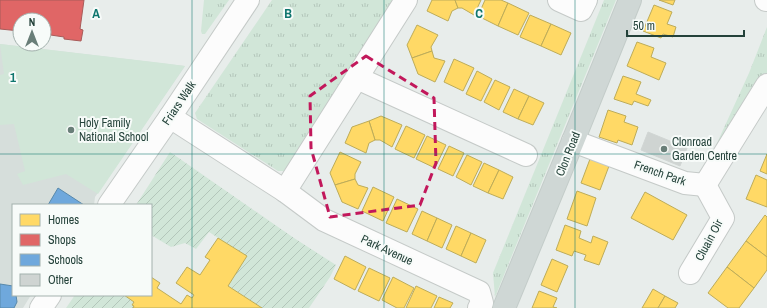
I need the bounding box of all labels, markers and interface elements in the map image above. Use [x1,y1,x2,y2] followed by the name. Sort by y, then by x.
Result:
[92,5,100,22] text: A
[284,5,292,22] text: B
[475,5,483,22] text: C
[12,12,52,52] north arrow
[627,12,744,38] scale bar
[29,15,35,29] text: N
[633,18,655,34] text: 50 m
[10,69,16,86] text: 1
[158,78,200,128] street label: Friars Walk
[79,115,148,145] place label: Holy Family National School
[66,125,76,135] marker: Holy Family National School
[552,129,584,179] street label: Clon Road
[672,134,737,164] place label: Clonroad Garden Centre
[659,144,669,154] marker: Clonroad Garden Centre
[632,157,688,189] street label: French Park
[12,204,152,296] legend
[48,212,79,228] text: Homes
[691,216,727,264] street label: Cluain Oir
[358,231,416,269] street label: Park Avenue
[48,232,76,248] text: Shops
[48,252,83,268] text: Schools
[48,272,73,288] text: Other

